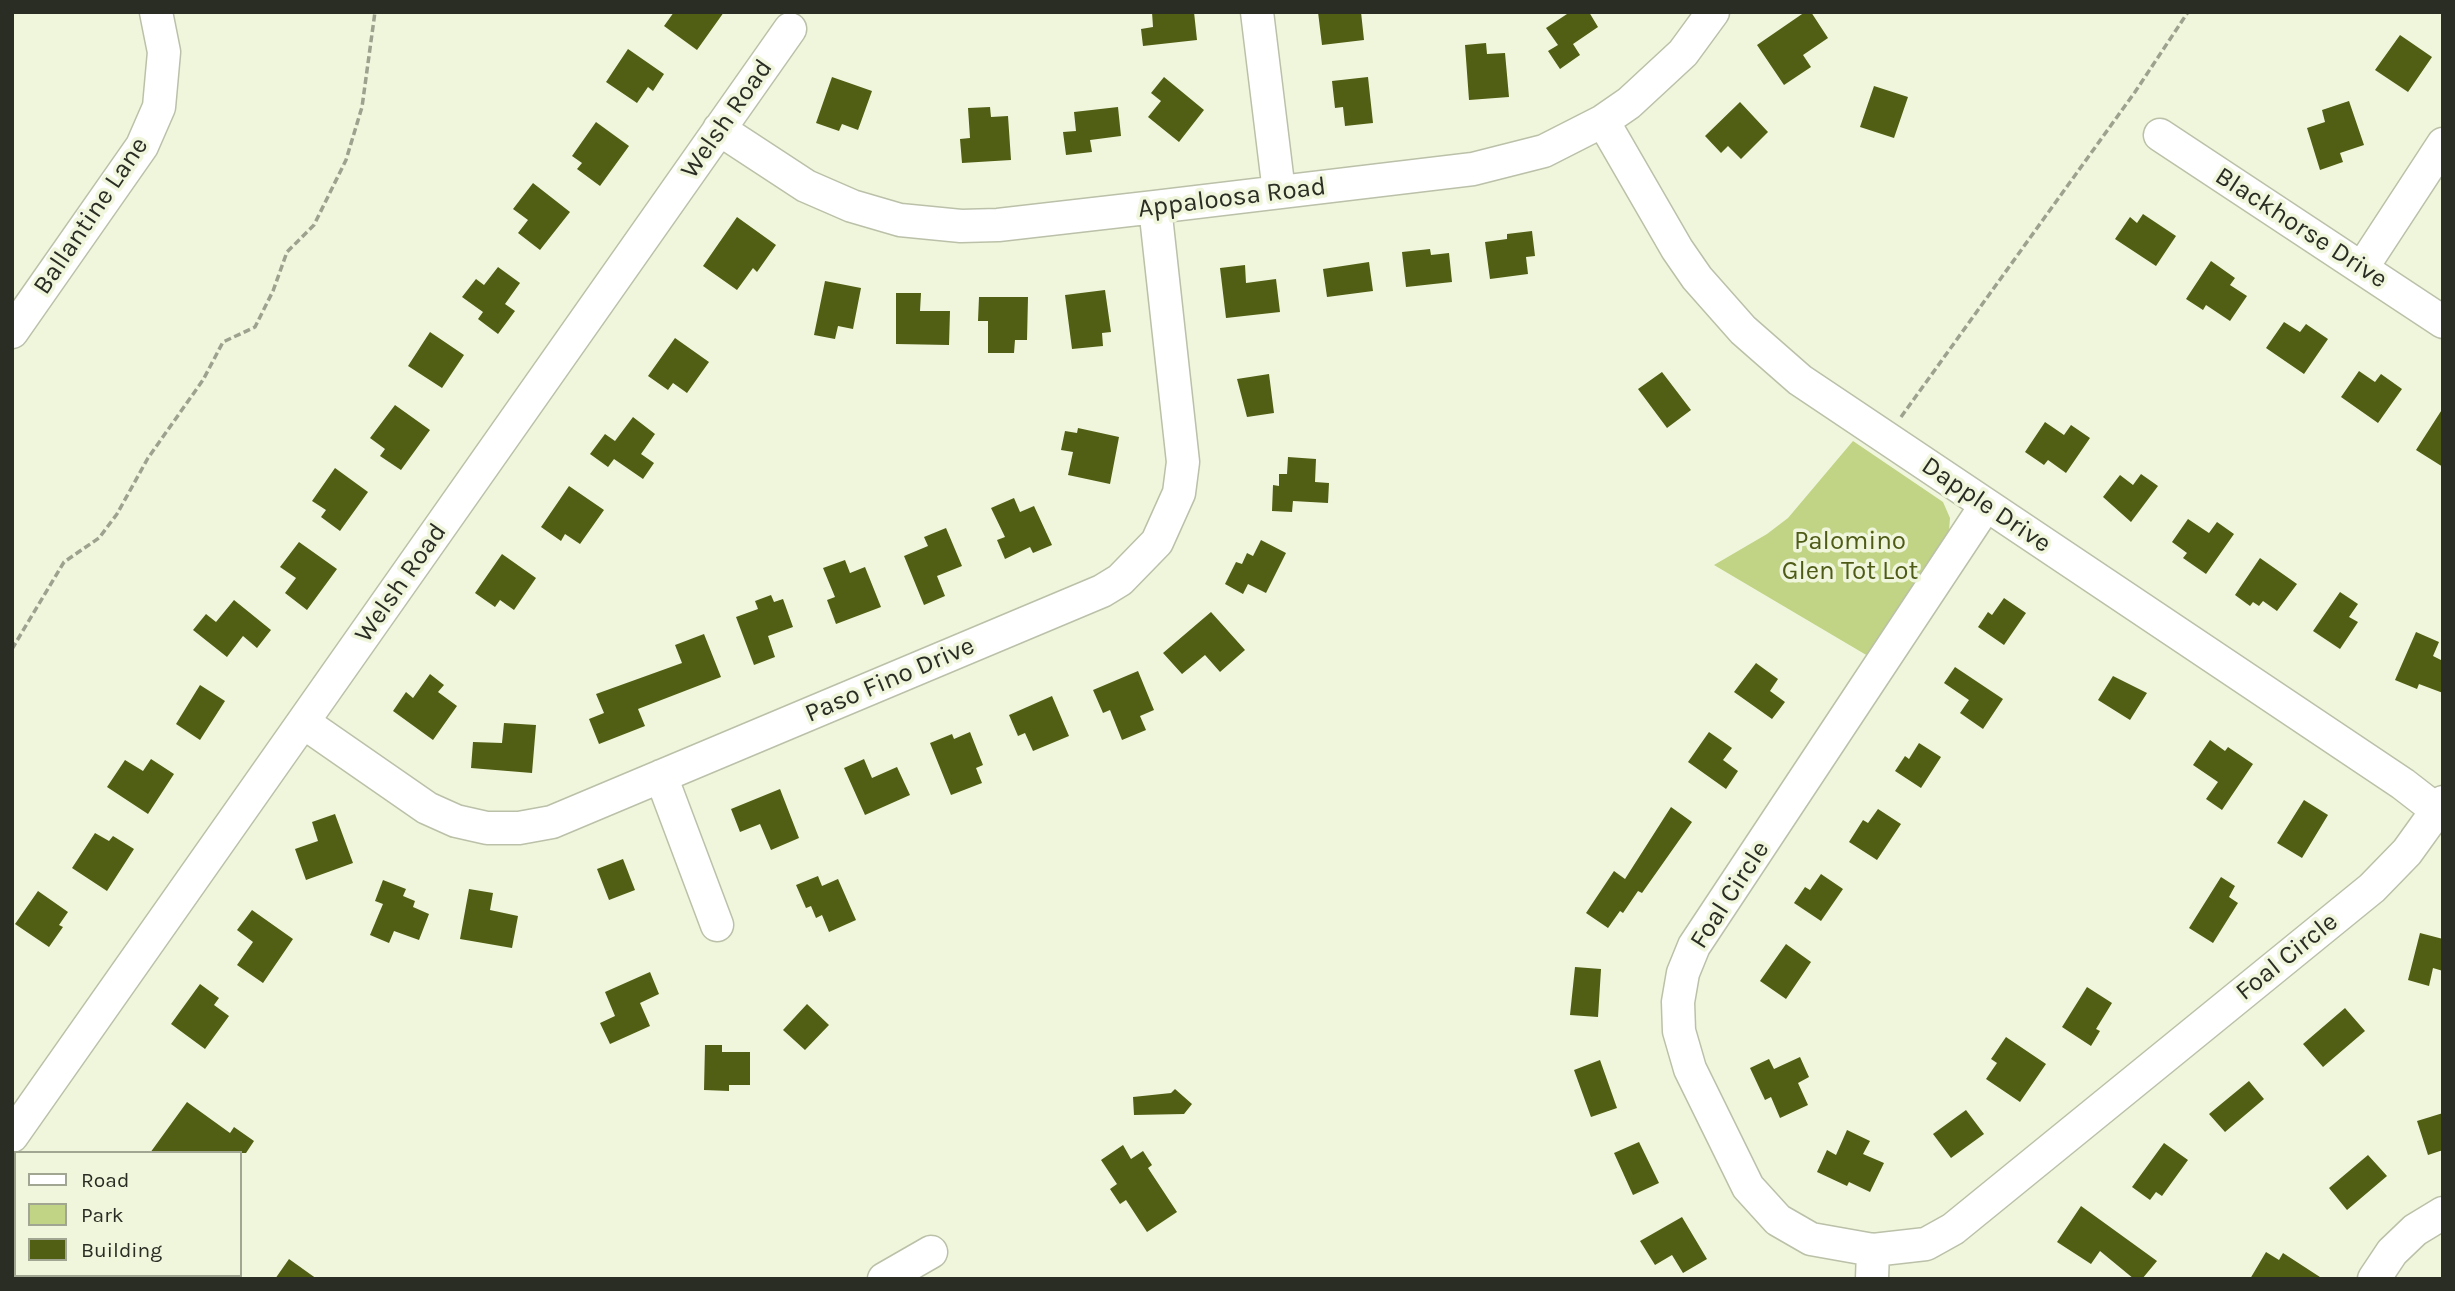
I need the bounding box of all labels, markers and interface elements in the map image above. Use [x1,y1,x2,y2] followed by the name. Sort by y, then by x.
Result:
[675,53,779,185] street label: Welsh Road
[27,131,155,301] street label: Ballantine Lane
[2209,161,2393,295] street label: Blackhorse Drive
[1136,171,1328,225] street label: Appaloosa Road
[1915,450,2057,560] street label: Dapple Drive
[349,517,453,649] street label: Welsh Road
[1782,526,1918,588] park label: Palomino Glen Tot Lot
[801,630,979,730] street label: Paso Fino Drive
[1684,835,1776,955] street label: Foal Circle
[2230,906,2344,1008] street label: Foal Circle
[14,1151,242,1277] legend
[81,1168,129,1192] text: Road
[81,1203,124,1227] text: Park
[81,1238,162,1262] text: Building

